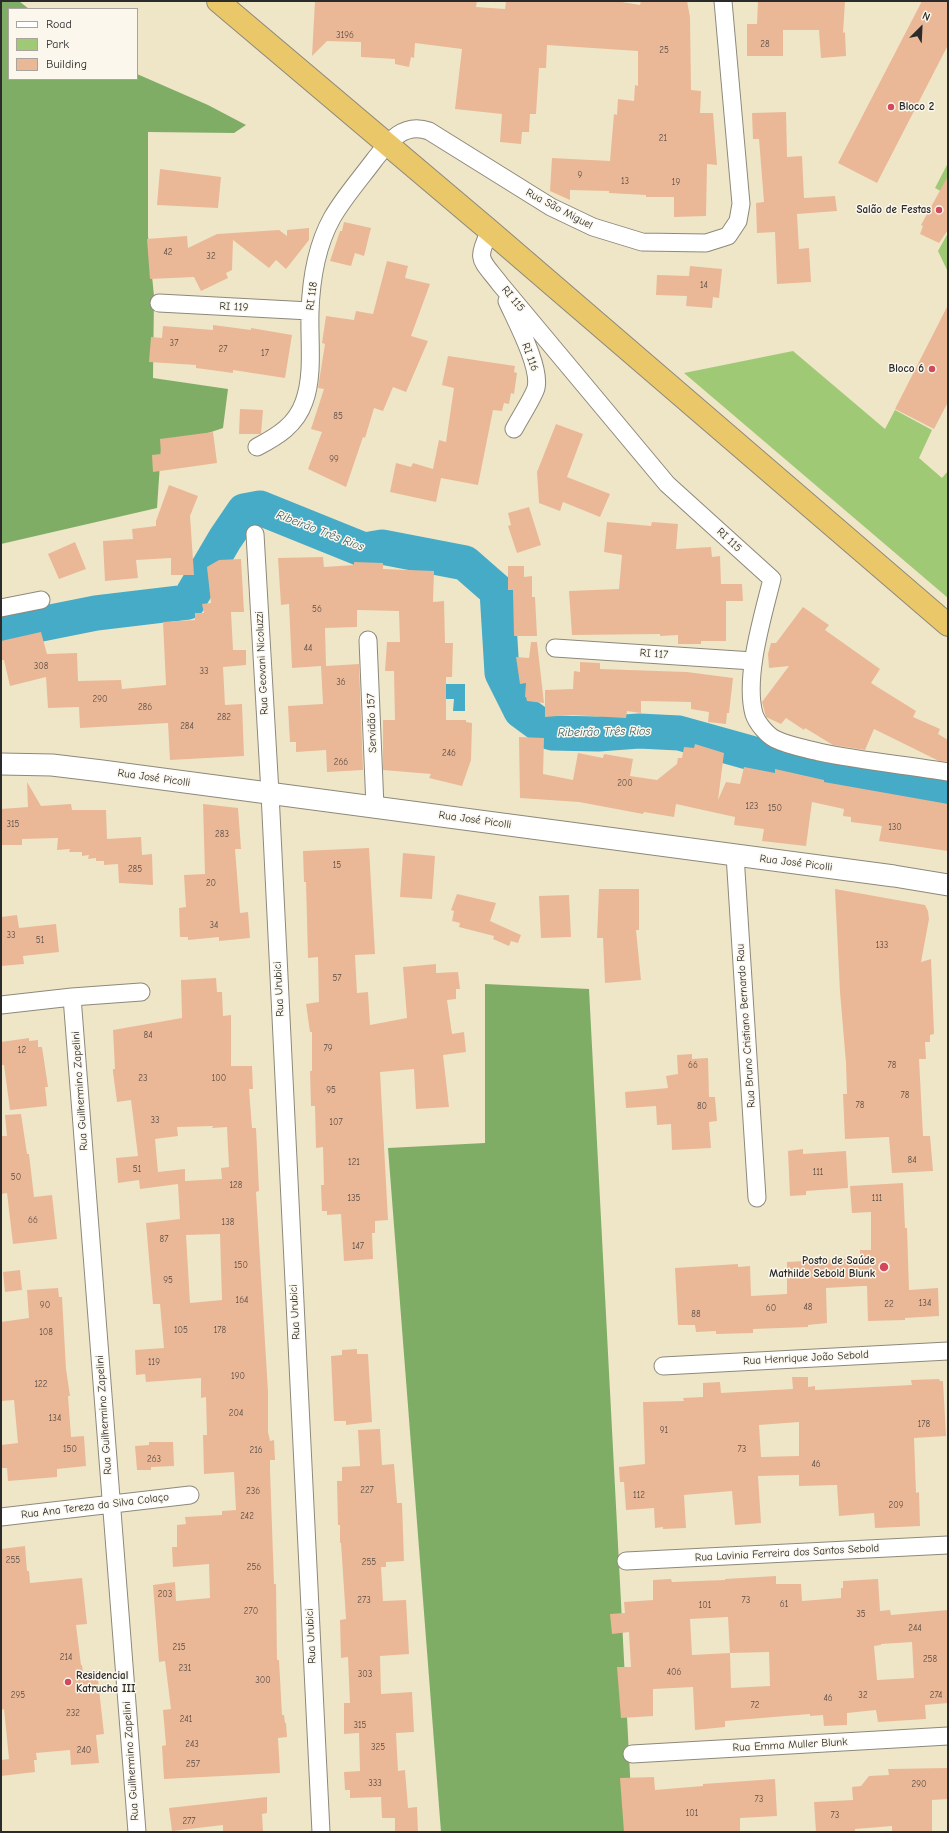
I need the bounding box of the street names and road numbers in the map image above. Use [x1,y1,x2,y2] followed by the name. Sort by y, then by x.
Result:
[523,186,595,232] street label: Rua São Miguel
[304,281,320,311] street label: RI 118
[499,284,527,314] street label: RI 115
[219,300,249,314] street label: RI 119
[519,341,541,373] street label: RI 116
[714,525,744,555] street label: RI 115
[253,611,271,715] street label: Rua Geovani Nicoluzzi
[639,646,669,662] street label: RI 117
[364,693,380,753] street label: Servidão 157
[117,766,191,790] street label: Rua José Picolli
[438,808,512,832] street label: Rua José Picolli
[759,852,833,874] street label: Rua José Picolli
[734,943,758,1109] street label: Rua Bruno Cristiano Bernardo Rau
[271,961,287,1017] street label: Rua Urubici
[69,1031,91,1151] street label: Rua Guilhermino Zapelini
[287,1284,303,1340] street label: Rua Urubici
[743,1348,869,1368] street label: Rua Henrique João Sebold
[93,1355,115,1475] street label: Rua Guilhermino Zapelini
[20,1490,170,1522] street label: Rua Ana Tereza da Silva Colaço
[694,1542,880,1564] street label: Rua Lavinia Ferreira dos Santos Sebold
[303,1608,319,1664] street label: Rua Urubici
[120,1701,142,1821] street label: Rua Guilhermino Zapelini
[732,1735,848,1755] street label: Rua Emma Muller Blunk

